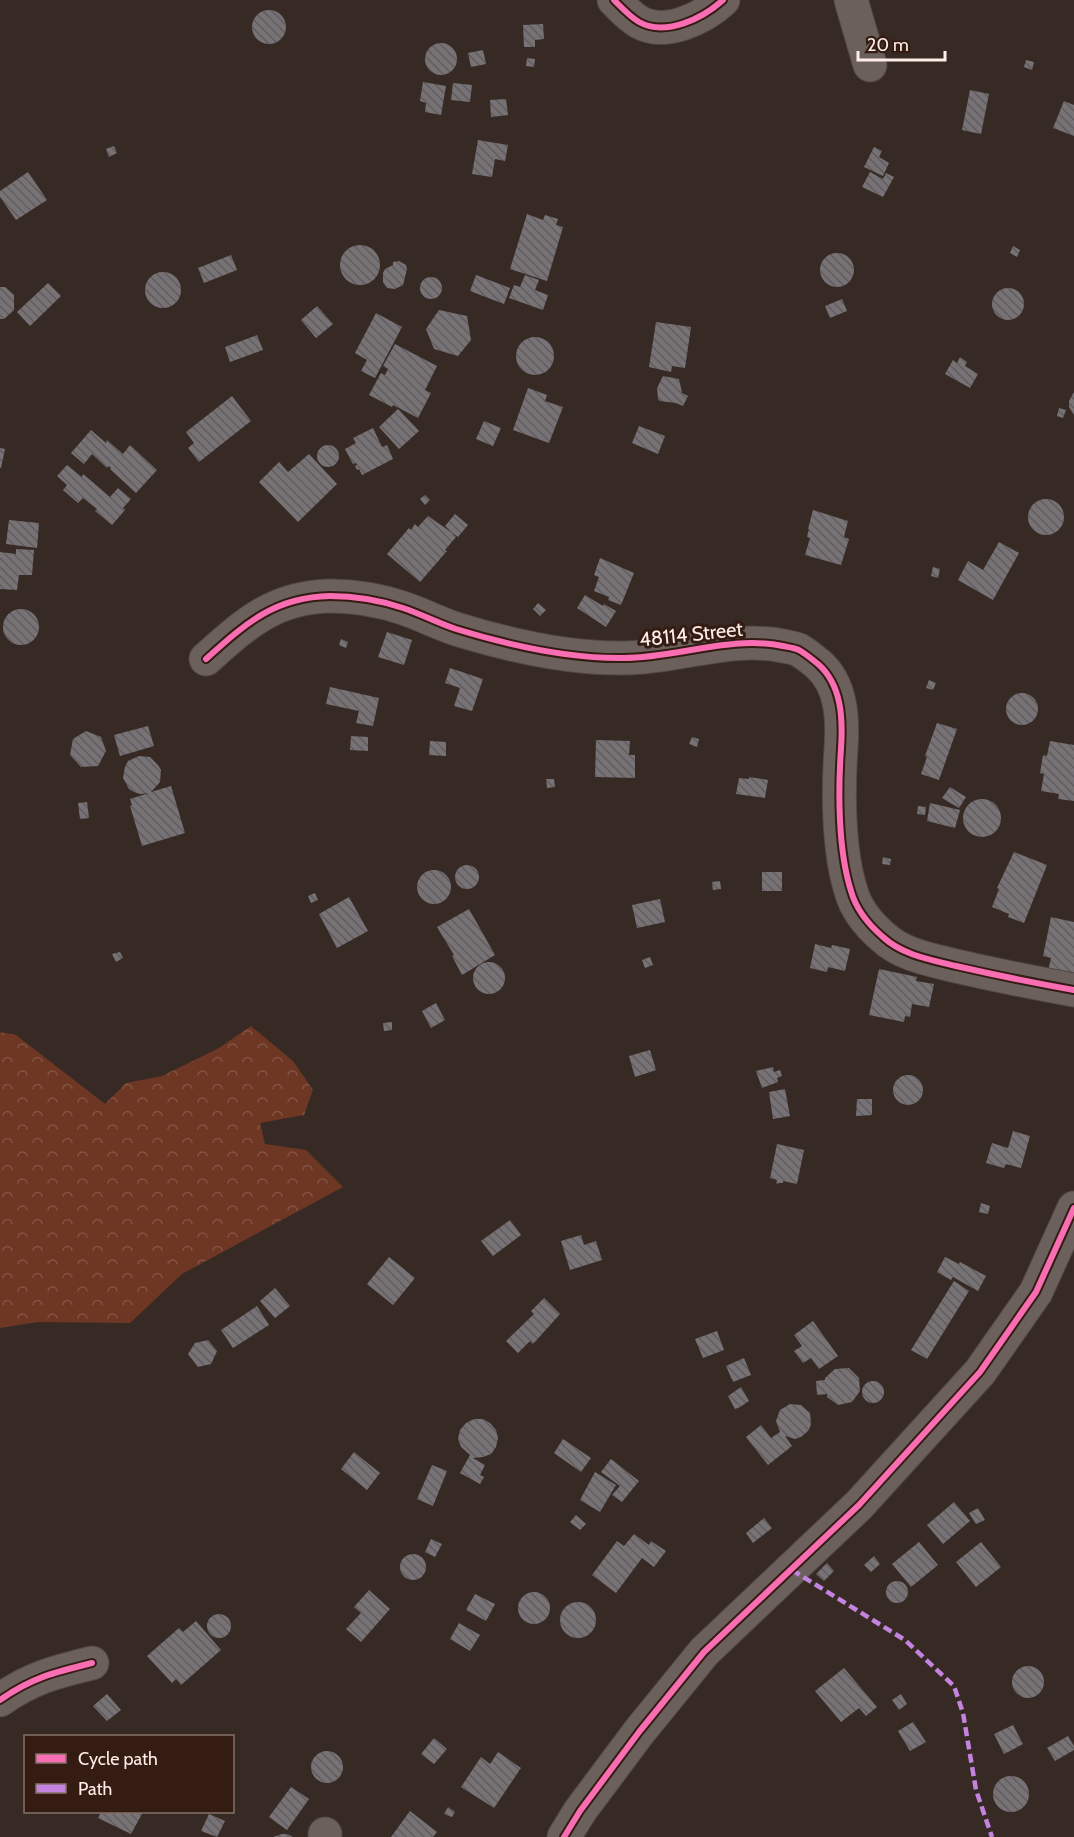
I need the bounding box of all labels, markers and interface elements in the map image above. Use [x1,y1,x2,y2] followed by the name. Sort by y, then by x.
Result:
[858,24,945,62] scale bar
[867,34,909,56] text: 20 m
[638,617,744,651] street label: 48114 Street
[24,1735,234,1813] legend
[78,1748,158,1770] text: Cycle path
[78,1778,112,1800] text: Path

